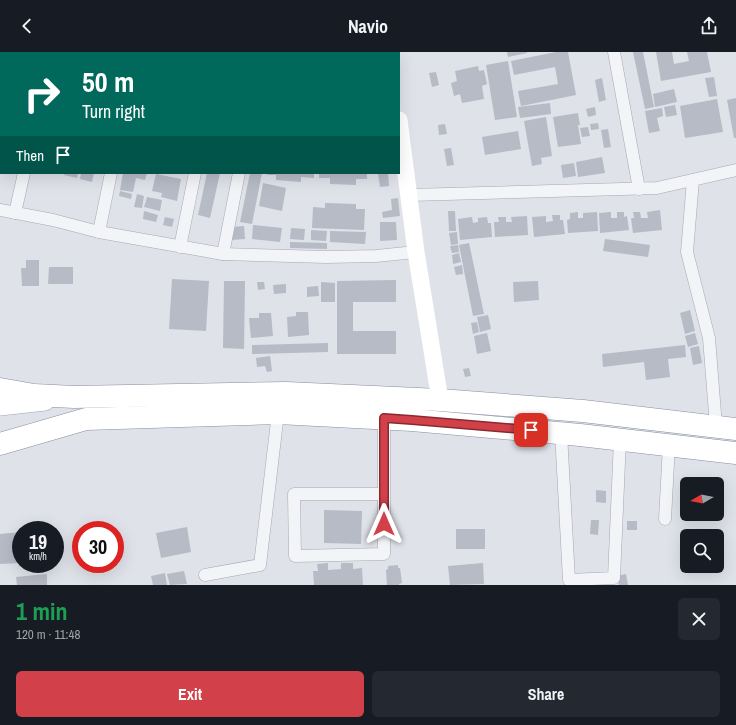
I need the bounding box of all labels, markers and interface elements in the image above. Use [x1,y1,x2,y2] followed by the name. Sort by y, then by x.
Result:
[348,14,388,39] text: Navio
[16,15,38,37] icon: back
[698,15,720,37] icon: share
[82,63,134,101] text: 50 m
[16,68,68,120] icon: right
[82,99,145,124] text: Turn right
[52,144,74,166] icon: arrive
[16,145,44,166] text: Then
[514,413,548,447] pin
[520,419,542,441] icon: arrive
[680,477,724,521] north arrow
[680,477,724,573] map controls
[363,503,405,545] position arrow
[72,521,124,573] speed limit sign: 30
[29,528,47,555] text: 19
[680,529,724,573] button: search
[29,550,47,563] text: km/h
[16,595,67,627] text: 1 min
[678,598,720,640] button: close
[16,626,80,643] text: 120 m · 11:48
[16,671,364,717] button: Exit
[372,671,720,717] button: Share

